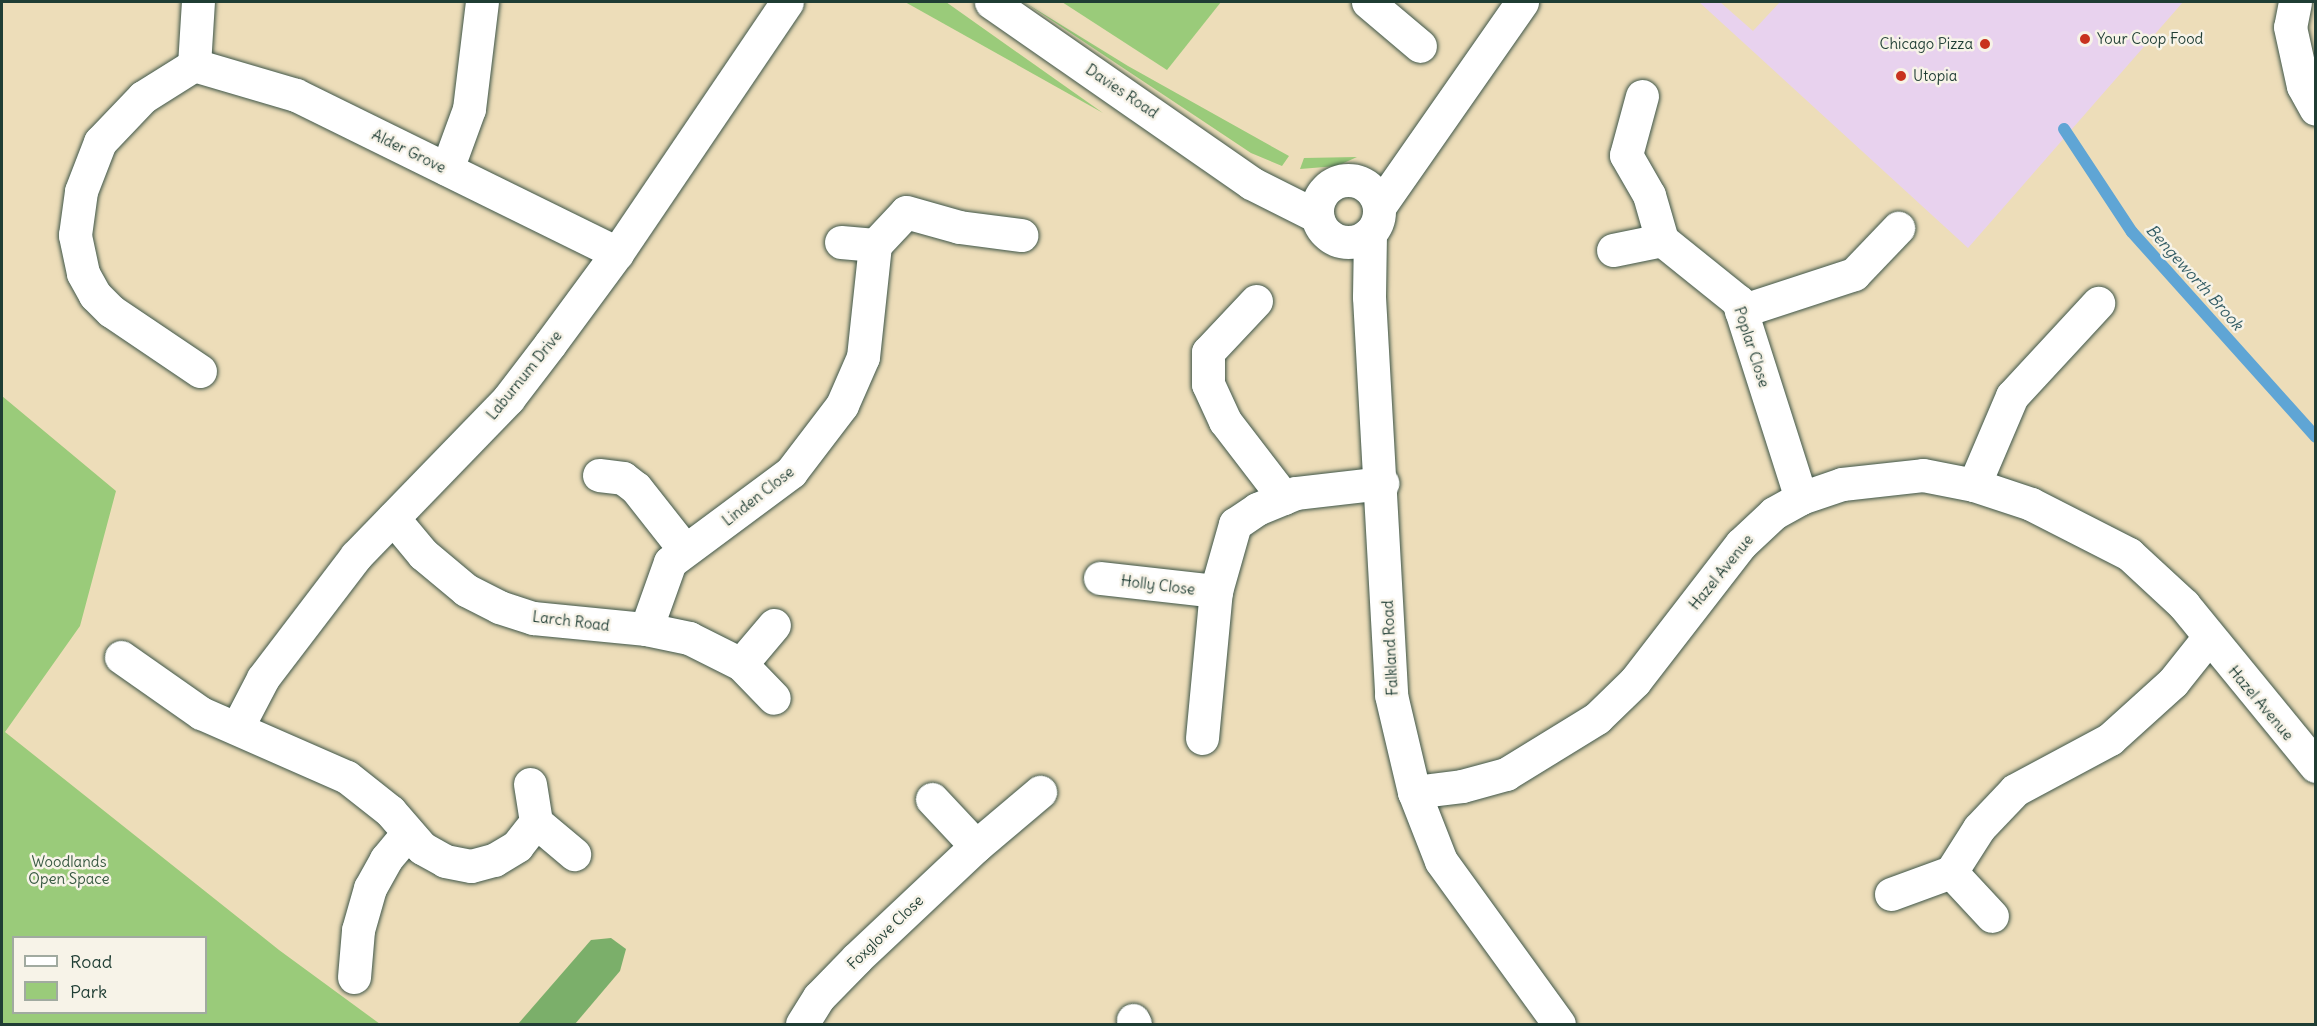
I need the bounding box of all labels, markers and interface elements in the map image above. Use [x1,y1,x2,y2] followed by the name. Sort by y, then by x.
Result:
[2097,30,2203,48] place label: Your Coop Food
[2078,32,2092,46] marker: Your Coop Food
[1880,35,1973,53] place label: Chicago Pizza
[1978,37,1992,51] marker: Chicago Pizza
[1082,60,1162,122] street label: Davies Road
[1913,67,1957,85] place label: Utopia
[1894,69,1908,83] marker: Utopia
[369,125,449,177] street label: Alder Grove
[2143,220,2247,334] water label: Bengeworth Brook
[1730,304,1774,390] street label: Poplar Close
[483,327,565,423] street label: Laburnum Drive
[719,462,797,530] street label: Linden Close
[1685,531,1757,613] street label: Hazel Avenue
[1120,572,1196,598] street label: Holly Close
[1379,600,1401,696] street label: Falkland Road
[531,607,611,635] street label: Larch Road
[2225,662,2297,744] street label: Hazel Avenue
[28,852,110,887] park label: Woodlands Open Space
[843,891,927,973] street label: Foxglove Close
[12,936,207,1014] legend
[70,950,112,973] text: Road
[70,980,107,1003] text: Park

